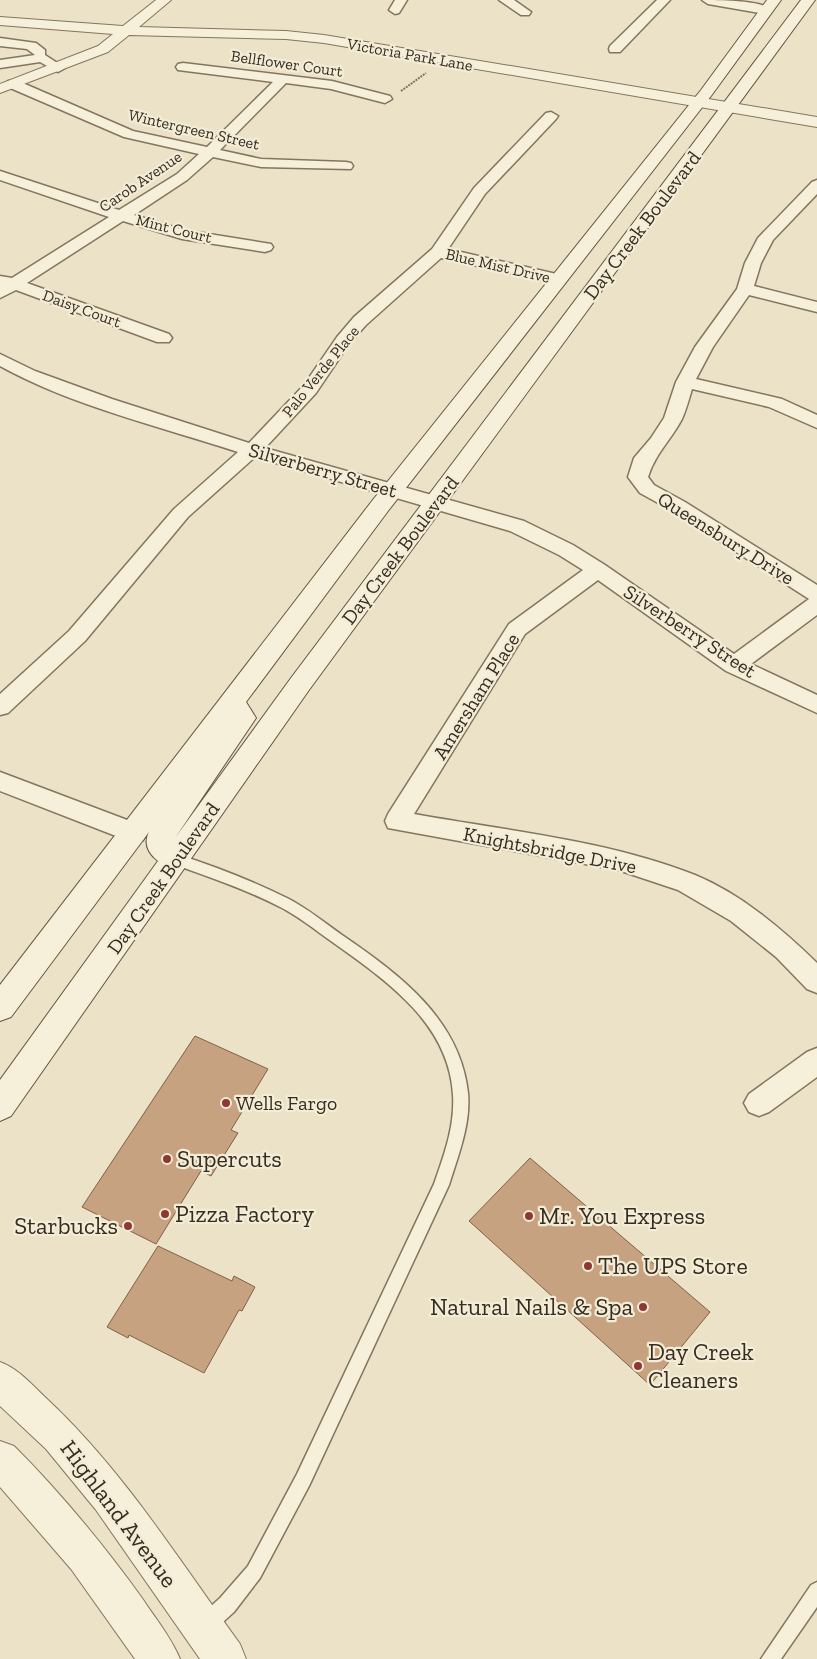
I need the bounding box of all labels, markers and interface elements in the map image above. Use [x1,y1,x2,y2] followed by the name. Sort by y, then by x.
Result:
[345,34,474,75] street label: Victoria Park Lane
[230,46,344,81] street label: Bellflower Court
[126,105,261,154] street label: Wintergreen Street
[578,146,706,304] street label: Day Creek Boulevard
[95,147,185,216] street label: Carob Avenue
[134,210,214,247] street label: Mint Court
[444,244,552,287] street label: Blue Mist Drive
[40,286,124,331] street label: Daisy Court
[278,322,363,421] street label: Palo Verde Place
[246,437,400,503] street label: Silverberry Street
[336,471,464,629] street label: Day Creek Boulevard
[653,486,799,590] street label: Queensbury Drive
[619,579,761,683] street label: Silverberry Street
[428,628,524,764] street label: Amersham Place
[102,797,224,958] street label: Day Creek Boulevard
[461,821,639,879] street label: Knightsbridge Drive
[236,1091,337,1115] place label: Wells Fargo
[220,1097,232,1109] marker: Wells Fargo
[177,1144,282,1173] place label: Supercuts
[161,1153,173,1165] marker: Supercuts
[175,1199,315,1228] place label: Pizza Factory
[539,1201,705,1230] place label: Mr. You Express
[159,1208,171,1220] marker: Pizza Factory
[523,1210,535,1222] marker: Mr. You Express
[14,1211,118,1240] place label: Starbucks
[122,1220,134,1232] marker: Starbucks
[598,1251,748,1280] place label: The UPS Store
[582,1260,594,1272] marker: The UPS Store
[430,1292,633,1321] place label: Natural Nails & Spa
[637,1301,649,1313] marker: Natural Nails & Spa
[648,1337,754,1394] place label: Day Creek Cleaners
[632,1360,644,1372] marker: Day Creek Cleaners
[55,1434,184,1593] street label: Highland Avenue

